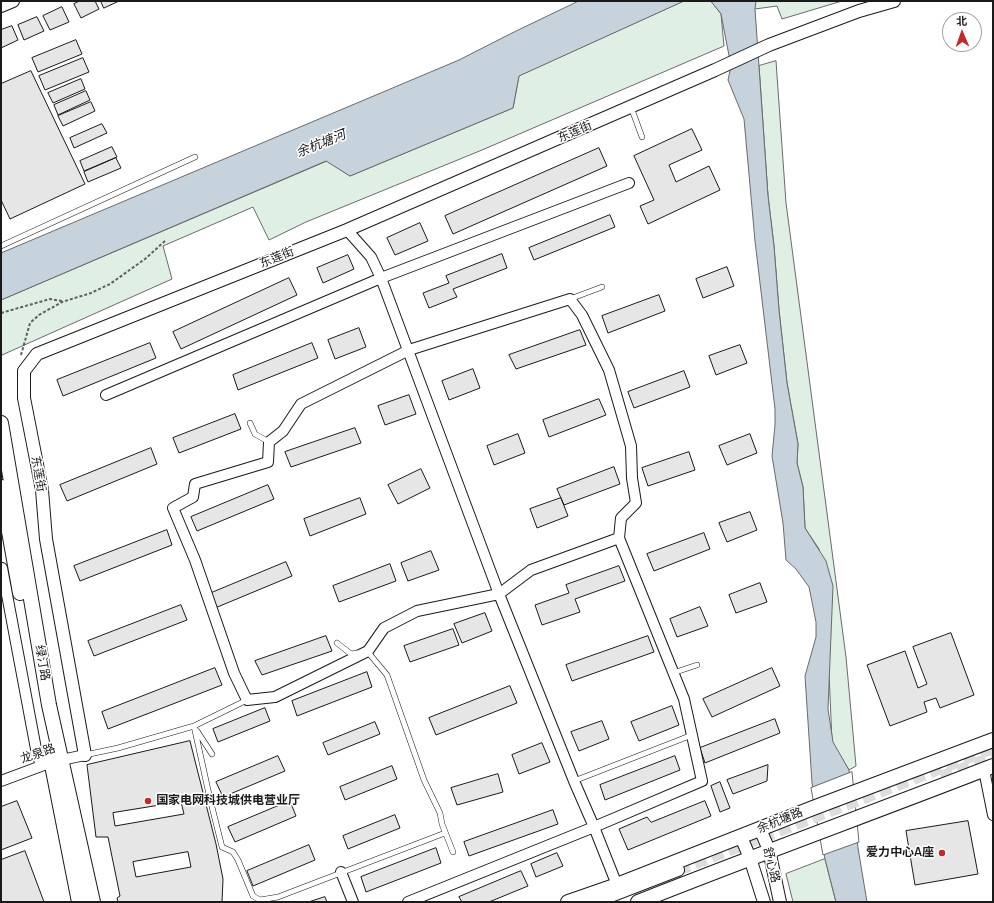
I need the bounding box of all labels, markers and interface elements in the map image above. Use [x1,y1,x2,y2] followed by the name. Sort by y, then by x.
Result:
[942,12,982,52] north arrow
[956,13,967,28] text: 北
[556,118,594,146] street label: 东莲街
[294,127,348,161] water label: 余杭塘河
[258,245,296,271] street label: 东莲街
[28,455,48,493] street label: 东莲街
[32,644,52,682] street label: 绿汀路
[19,741,57,767] street label: 龙泉路
[156,794,300,808] place label: 国家电网科技城供电营业厅
[143,796,153,806] marker: 国家电网科技城供电营业厅
[755,805,805,837] street label: 余杭塘路
[760,846,782,884] street label: 舒心路
[866,846,934,860] place label: 爱力中心A座
[937,848,947,858] marker: 爱力中心A座

